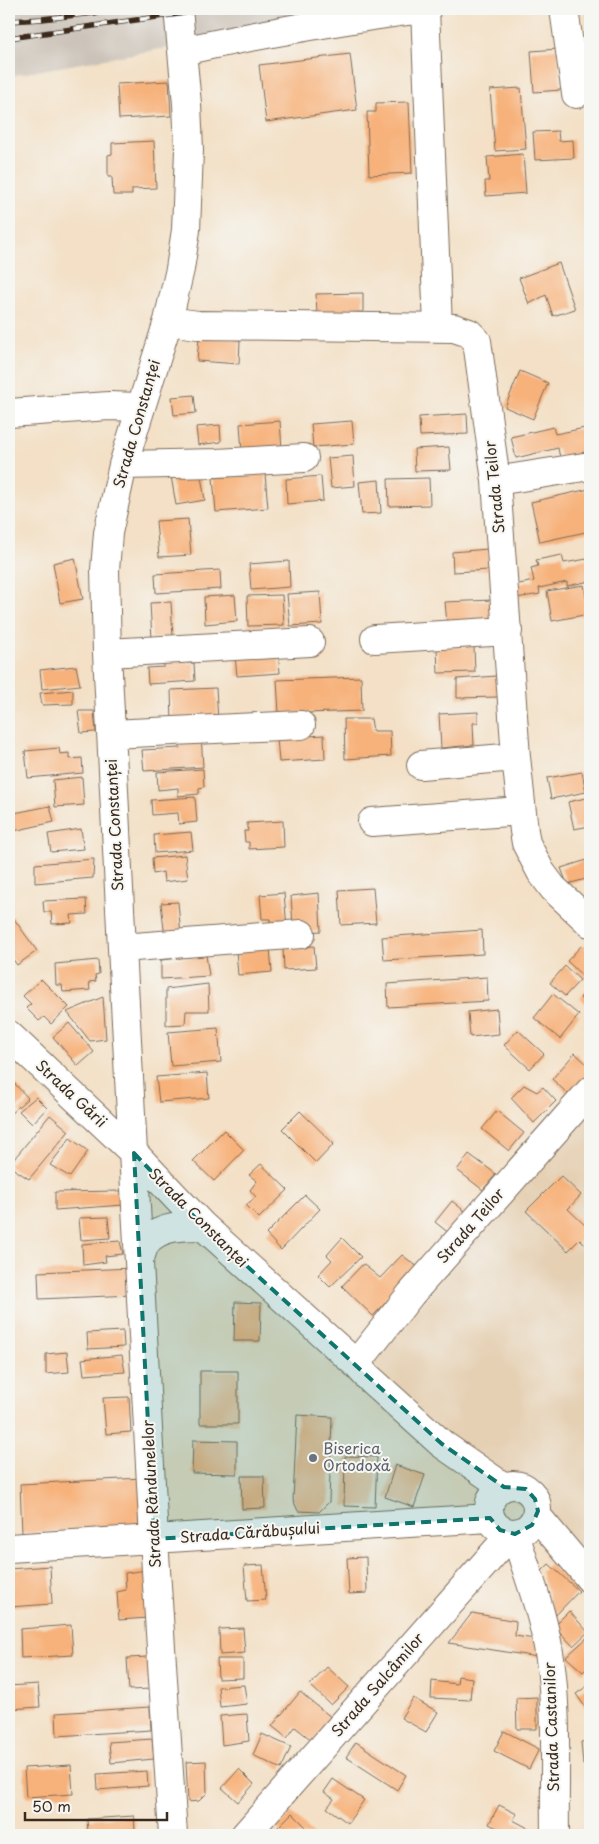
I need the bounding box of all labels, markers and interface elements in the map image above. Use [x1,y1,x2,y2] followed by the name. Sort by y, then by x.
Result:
[106,357,165,491] street label: Strada Constanței
[477,439,510,535] street label: Strada Teilor
[99,758,128,892] street label: Strada Constanței
[31,1054,113,1132] street label: Strada Gării
[144,1162,254,1272] street label: Strada Constanței
[431,1182,509,1268] street label: Strada Teilor
[135,1419,166,1569] street label: Strada Rândunelelor
[323,1436,391,1476] place label: Biserica Ortodoxă
[307,1452,319,1464] marker: Biserica Ortodoxă
[179,1515,321,1548] street label: Strada Cărăbușului
[325,1627,429,1741] street label: Strada Salcâmilor
[537,1662,564,1792] street label: Strada Castanilor
[25,1789,168,1821] scale bar
[32,1794,71,1817] text: 50 m

